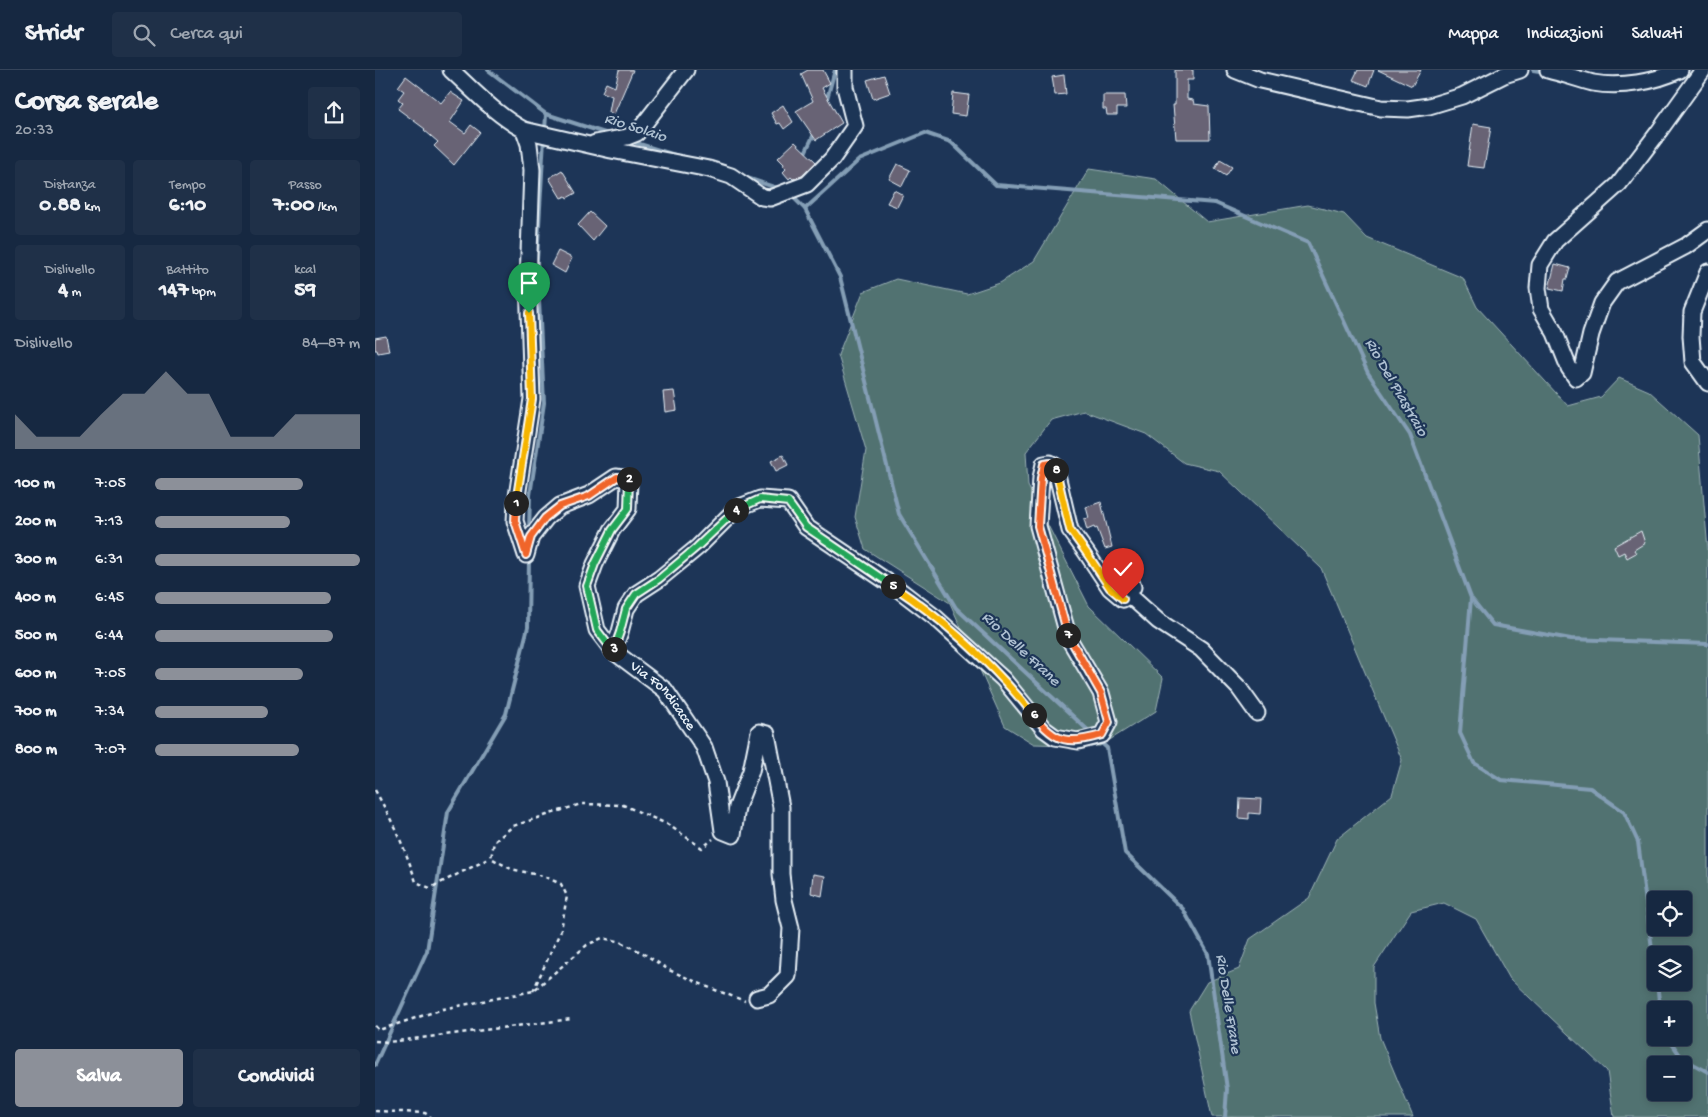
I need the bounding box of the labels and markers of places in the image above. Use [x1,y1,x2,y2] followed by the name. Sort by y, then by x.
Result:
[508,262,550,313] pin
[1043,458,1069,482] pin: 8
[617,466,641,492] pin: 2
[503,490,529,516] pin: 1
[723,498,749,522] pin: 4
[1102,548,1144,599] pin
[881,574,905,598] pin: 5
[1055,622,1081,648] pin: 7
[601,636,627,662] pin: 3
[1021,702,1047,728] pin: 6

